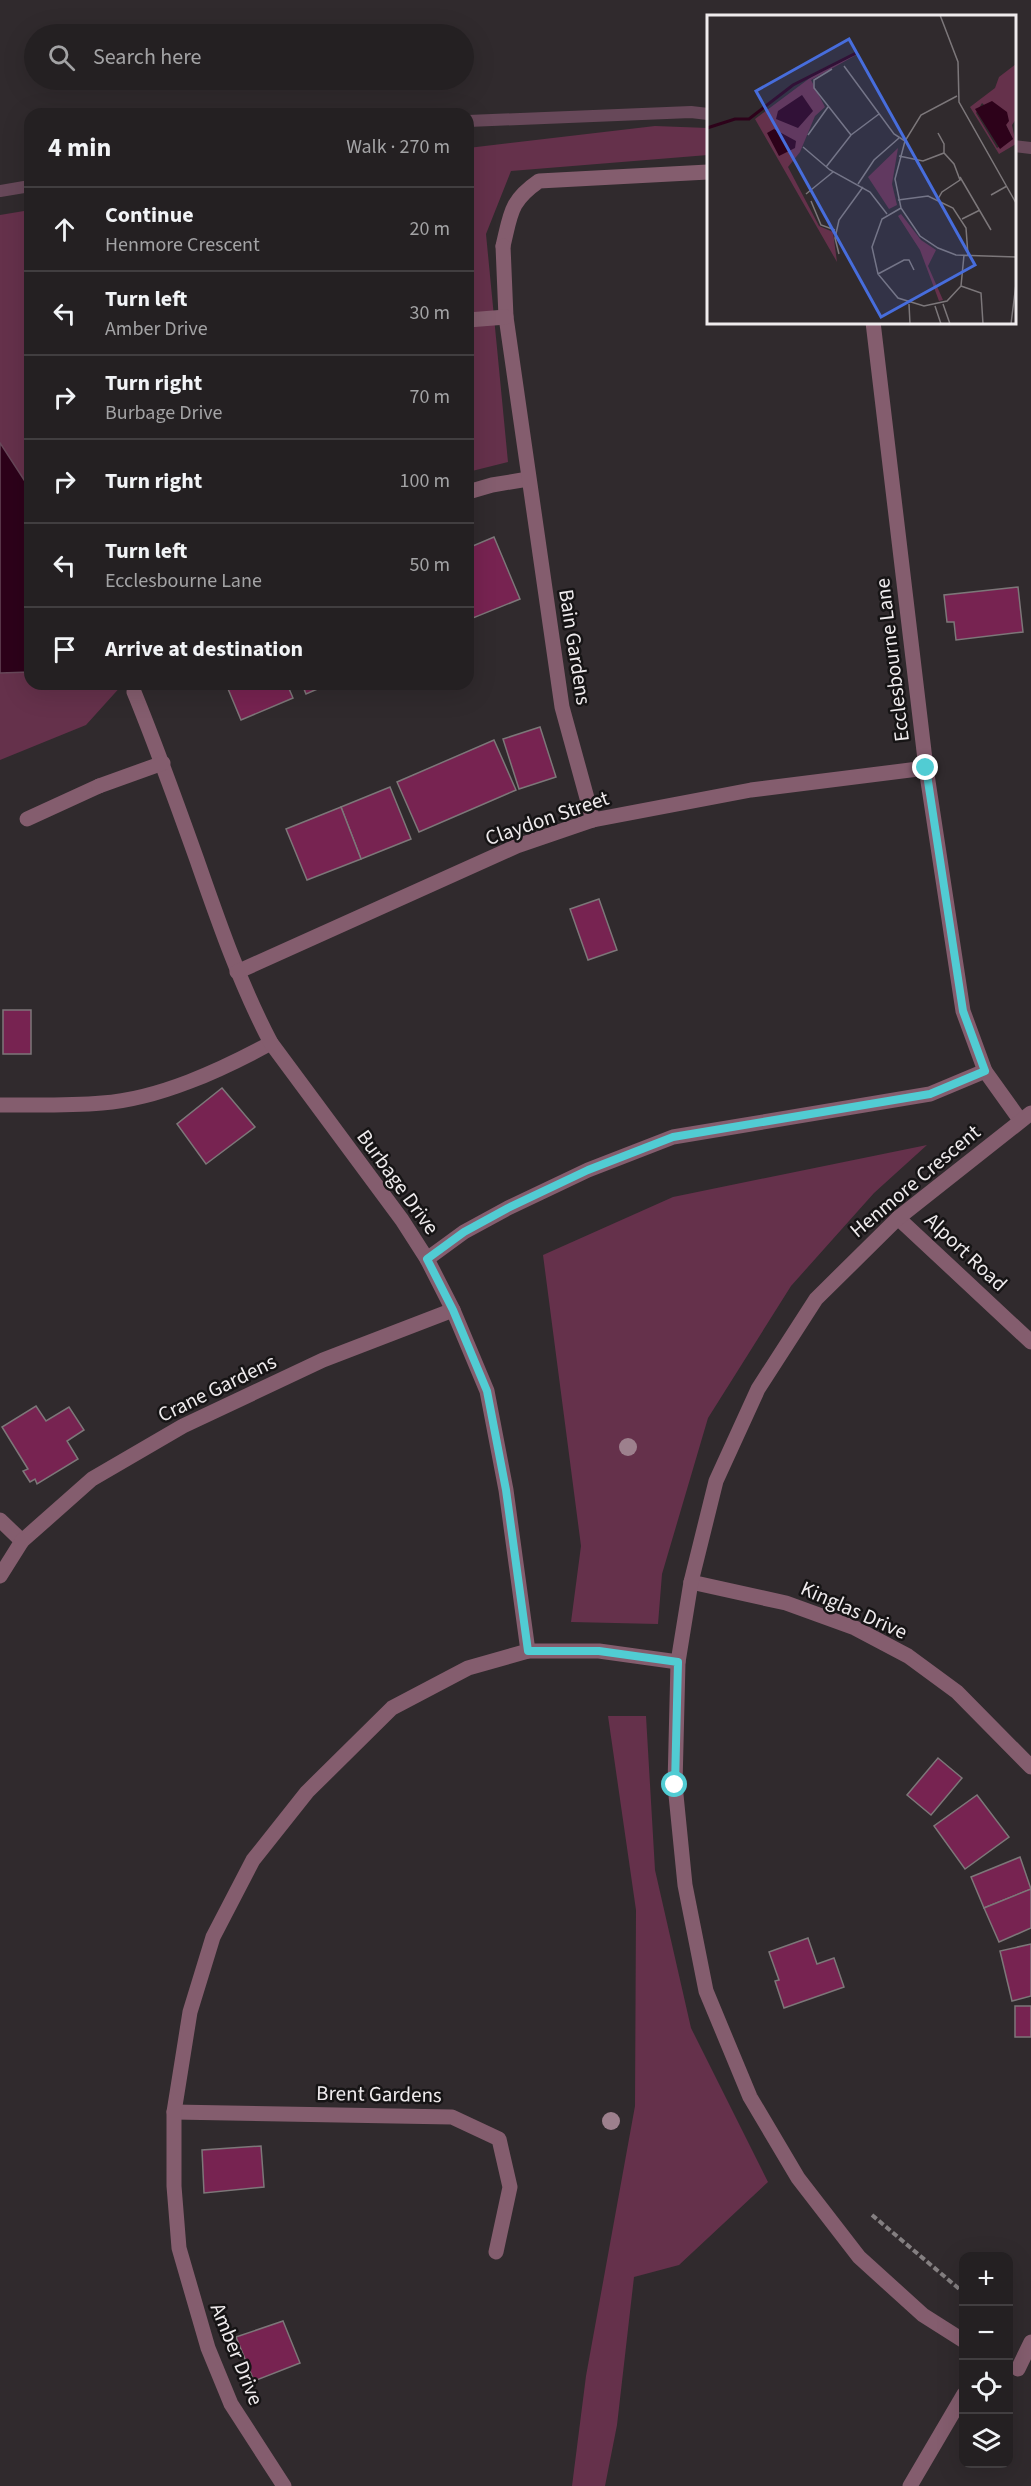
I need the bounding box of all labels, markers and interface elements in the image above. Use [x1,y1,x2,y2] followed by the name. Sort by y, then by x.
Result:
[707,15,1016,324] inset map
[24,24,474,90] search box
[45,41,78,74] icon: search
[93,41,201,73] text: Search here
[48,129,111,166] text: 4 min
[346,133,450,161] text: Walk · 270 m
[105,199,194,231] text: Continue
[48,213,81,246] icon: ahead
[410,215,450,243] text: 20 m
[105,231,260,259] text: Henmore Crescent
[105,283,187,315] text: Turn left
[48,297,81,330] icon: left
[410,299,450,327] text: 30 m
[105,315,208,343] text: Amber Drive
[105,367,202,399] text: Turn right
[48,381,81,414] icon: right
[410,383,450,411] text: 70 m
[105,399,223,427] text: Burbage Drive
[48,465,81,498] icon: right
[105,465,202,497] text: Turn right
[400,467,450,495] text: 100 m
[105,535,187,567] text: Turn left
[48,549,81,582] icon: left
[410,551,450,579] text: 50 m
[105,567,262,595] text: Ecclesbourne Lane
[867,576,917,744] street label: Ecclesbourne Lane
[551,587,599,707] street label: Bain Gardens
[48,633,81,666] icon: arrive
[105,633,303,665] text: Arrive at destination
[912,754,938,780] route end
[481,783,613,853] street label: Claydon Street
[843,1117,987,1245] street label: Henmore Crescent
[350,1123,446,1241] street label: Burbage Drive
[918,1206,1014,1298] street label: Alport Road
[153,1346,281,1430] street label: Crane Gardens
[796,1573,912,1647] street label: Kinglas Drive
[661,1771,687,1797] route start
[316,2078,442,2110] street label: Brent Gardens
[959,2252,1013,2468] map controls
[959,2252,1013,2306] button: +
[203,2298,271,2410] street label: Amber Drive
[959,2306,1013,2360] button: −
[959,2360,1013,2414] button: locate
[959,2414,1013,2468] button: layers

